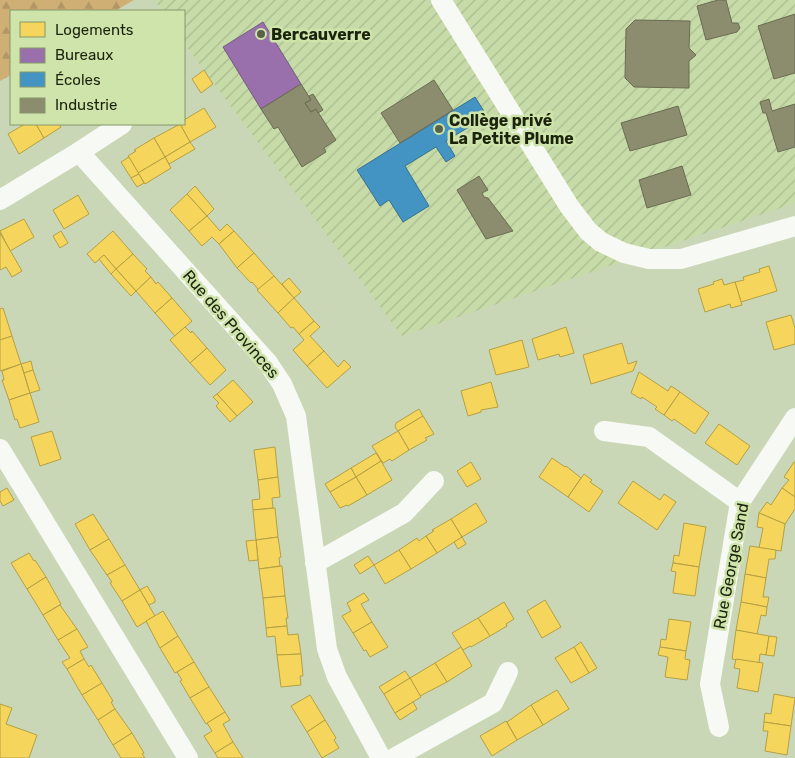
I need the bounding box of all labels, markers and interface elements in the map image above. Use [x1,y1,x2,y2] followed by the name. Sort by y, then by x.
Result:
[10,10,185,125] legend
[55,21,134,39] text: Logements
[271,25,371,44] place label: Bercauverre
[255,28,267,40] marker: Bercauverre
[55,46,113,64] text: Bureaux
[55,71,101,89] text: Écoles
[55,96,117,114] text: Industrie
[449,111,574,148] place label: Collège privé La Petite Plume
[433,123,445,135] marker: Collège privé La Petite Plume
[179,266,283,382] street label: Rue des Provinces
[709,501,753,631] street label: Rue George Sand

